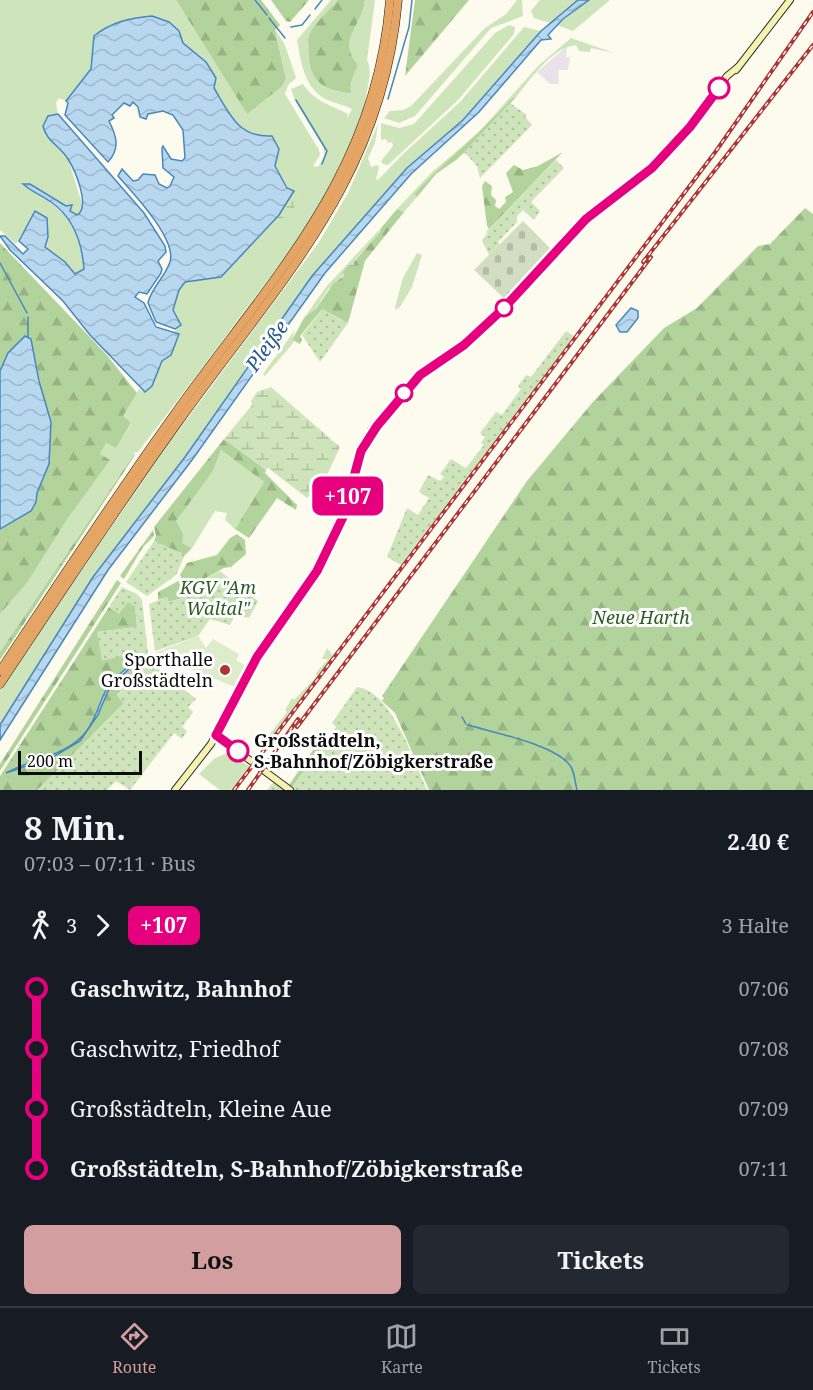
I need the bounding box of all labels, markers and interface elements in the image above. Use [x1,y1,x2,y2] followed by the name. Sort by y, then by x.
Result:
[708,77,730,99] unlabelled marker
[495,299,513,317] unlabelled marker
[238,315,294,377] water label: Pleiße
[395,384,413,402] unlabelled marker
[306,476,390,516] line badge: +107
[324,482,372,510] text: +107
[179,575,256,620] park label: KGV "Am Waltal"
[591,605,690,629] park label: Neue Harth
[101,647,213,692] place label: Sporthalle Großstädteln
[218,663,232,677] marker: Sporthalle Großstädteln
[254,728,493,773] place label: Großstädteln, S-Bahnhof/Zöbigkerstraße
[227,740,249,762] marker: Großstädteln, S-Bahnhof/Zöbigkerstraße
[18,748,142,776] scale bar
[27,750,73,772] text: 200 m
[24,805,126,850] text: 8 Min.
[727,826,789,856] text: 2.40 €
[24,850,195,877] text: 07:03 – 07:11 · Bus
[24,909,57,942] icon: walk
[86,909,119,942] icon: forward
[140,911,188,939] text: +107
[66,912,77,939] text: 3
[722,912,789,939] text: 3 Halte
[70,973,291,1003] text: Gaschwitz, Bahnhof
[739,975,789,1002] text: 07:06
[70,1033,279,1063] text: Gaschwitz, Friedhof
[739,1035,789,1062] text: 07:08
[70,1093,332,1123] text: Großstädteln, Kleine Aue
[739,1095,789,1122] text: 07:09
[70,1153,523,1183] text: Großstädteln, S-Bahnhof/Zöbigkerstraße
[739,1155,789,1182] text: 07:11
[24,1225,401,1294] button: Los
[413,1225,789,1294] button: Tickets
[112,1320,156,1378] tab: Route
[381,1320,423,1378] tab: Karte
[647,1320,701,1378] tab: Tickets

